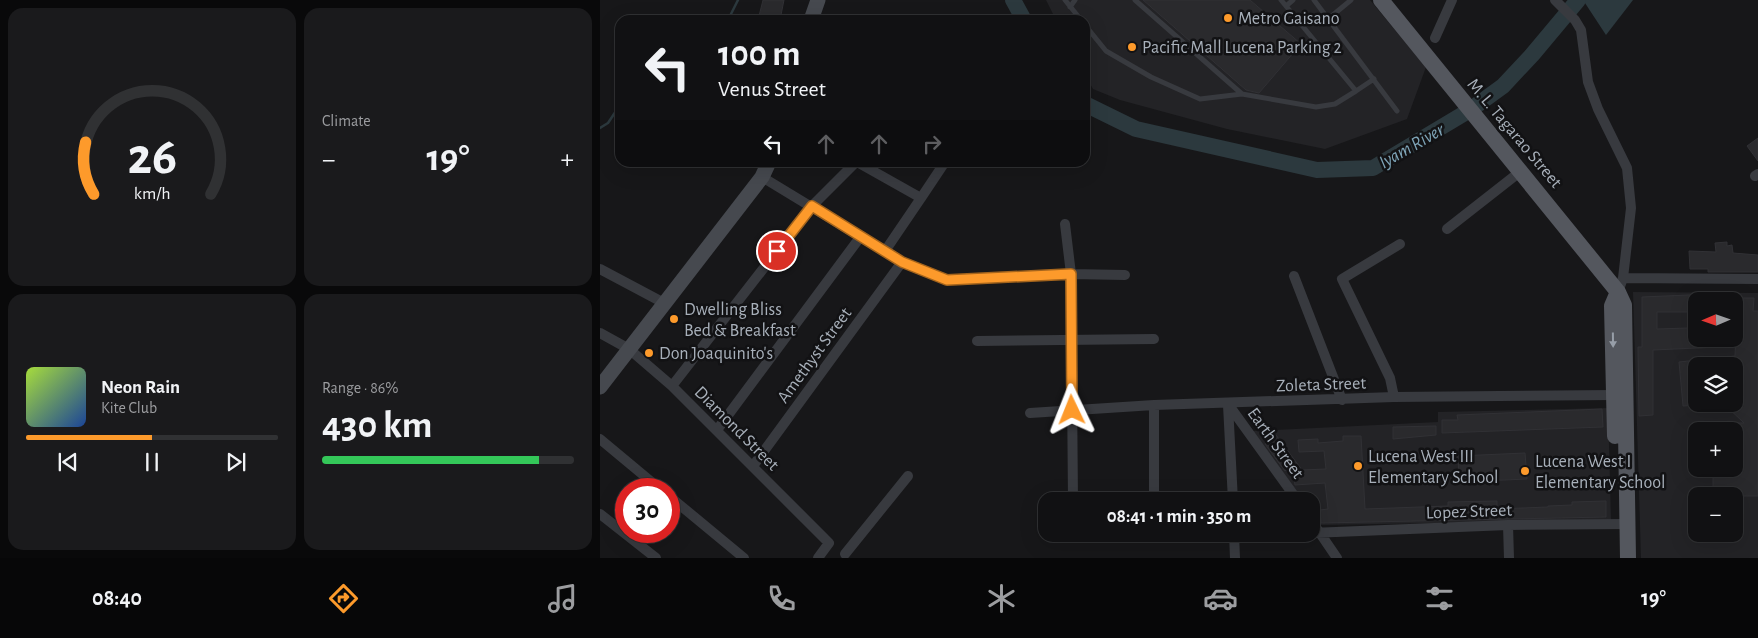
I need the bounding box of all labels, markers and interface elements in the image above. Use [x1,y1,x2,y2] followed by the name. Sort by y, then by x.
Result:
[1238,10,1340,28] place label: Metro Gaisano
[1222,12,1234,24] marker: Metro Gaisano
[635,35,700,100] icon: left
[718,37,801,72] text: 100 m
[1142,39,1342,57] place label: Pacific Mall Lucena Parking 2
[1126,41,1138,53] marker: Pacific Mall Lucena Parking 2
[1463,76,1565,192] street label: M. L. Tagarao Street
[718,78,826,100] text: Venus Street
[322,113,371,129] text: Climate
[1376,120,1448,172] water label: Iyam River
[759,130,787,158] icon: left
[812,130,840,158] icon: ahead
[865,130,893,158] icon: ahead
[918,130,946,158] icon: right
[127,131,177,183] text: 26
[426,140,470,178] text: 19°
[322,146,335,174] text: −
[561,146,574,174] text: +
[134,185,170,203] text: km/h
[756,230,798,272] pin
[763,237,791,265] icon: arrive
[1688,292,1742,348] north arrow
[1688,292,1743,542] map controls
[684,301,796,340] place label: Dwelling Bliss Bed & Breakfast
[774,304,855,407] street label: Amethyst Street
[668,313,680,325] marker: Dwelling Bliss Bed & Breakfast
[1609,332,1617,348] one-way arrow
[659,345,773,363] place label: Don Joaquinito's
[643,347,655,359] marker: Don Joaquinito's
[1688,357,1743,412] button: layers
[1276,374,1367,396] street label: Zoleta Street
[101,378,180,397] text: Neon Rain
[322,380,398,396] text: Range · 86%
[691,383,782,475] street label: Diamond Street
[1045,383,1097,435] position arrow
[101,400,157,416] text: Kite Club
[1244,405,1307,483] street label: Earth Street
[322,407,433,445] text: 430 km
[1688,422,1743,477] button: +
[54,448,82,476] icon: previous
[138,448,166,476] icon: pause
[222,448,250,476] icon: next
[1368,448,1499,487] place label: Lucena West III Elementary School
[1535,453,1666,492] place label: Lucena West I Elementary School
[1352,460,1364,472] marker: Lucena West III Elementary School
[1519,465,1531,477] marker: Lucena West I Elementary School
[615,478,680,543] speed limit sign: 30
[1688,487,1743,542] button: −
[1426,501,1513,522] street label: Lopez Street
[1107,507,1251,526] text: 08:41 · 1 min · 350 m
[326,581,361,616] icon: directions
[545,581,580,616] icon: music
[764,581,799,616] icon: phone
[984,581,1019,616] icon: climate
[1203,581,1238,616] icon: car
[1422,581,1457,616] icon: filters
[92,587,142,609] text: 08:40
[1641,587,1666,609] text: 19°

